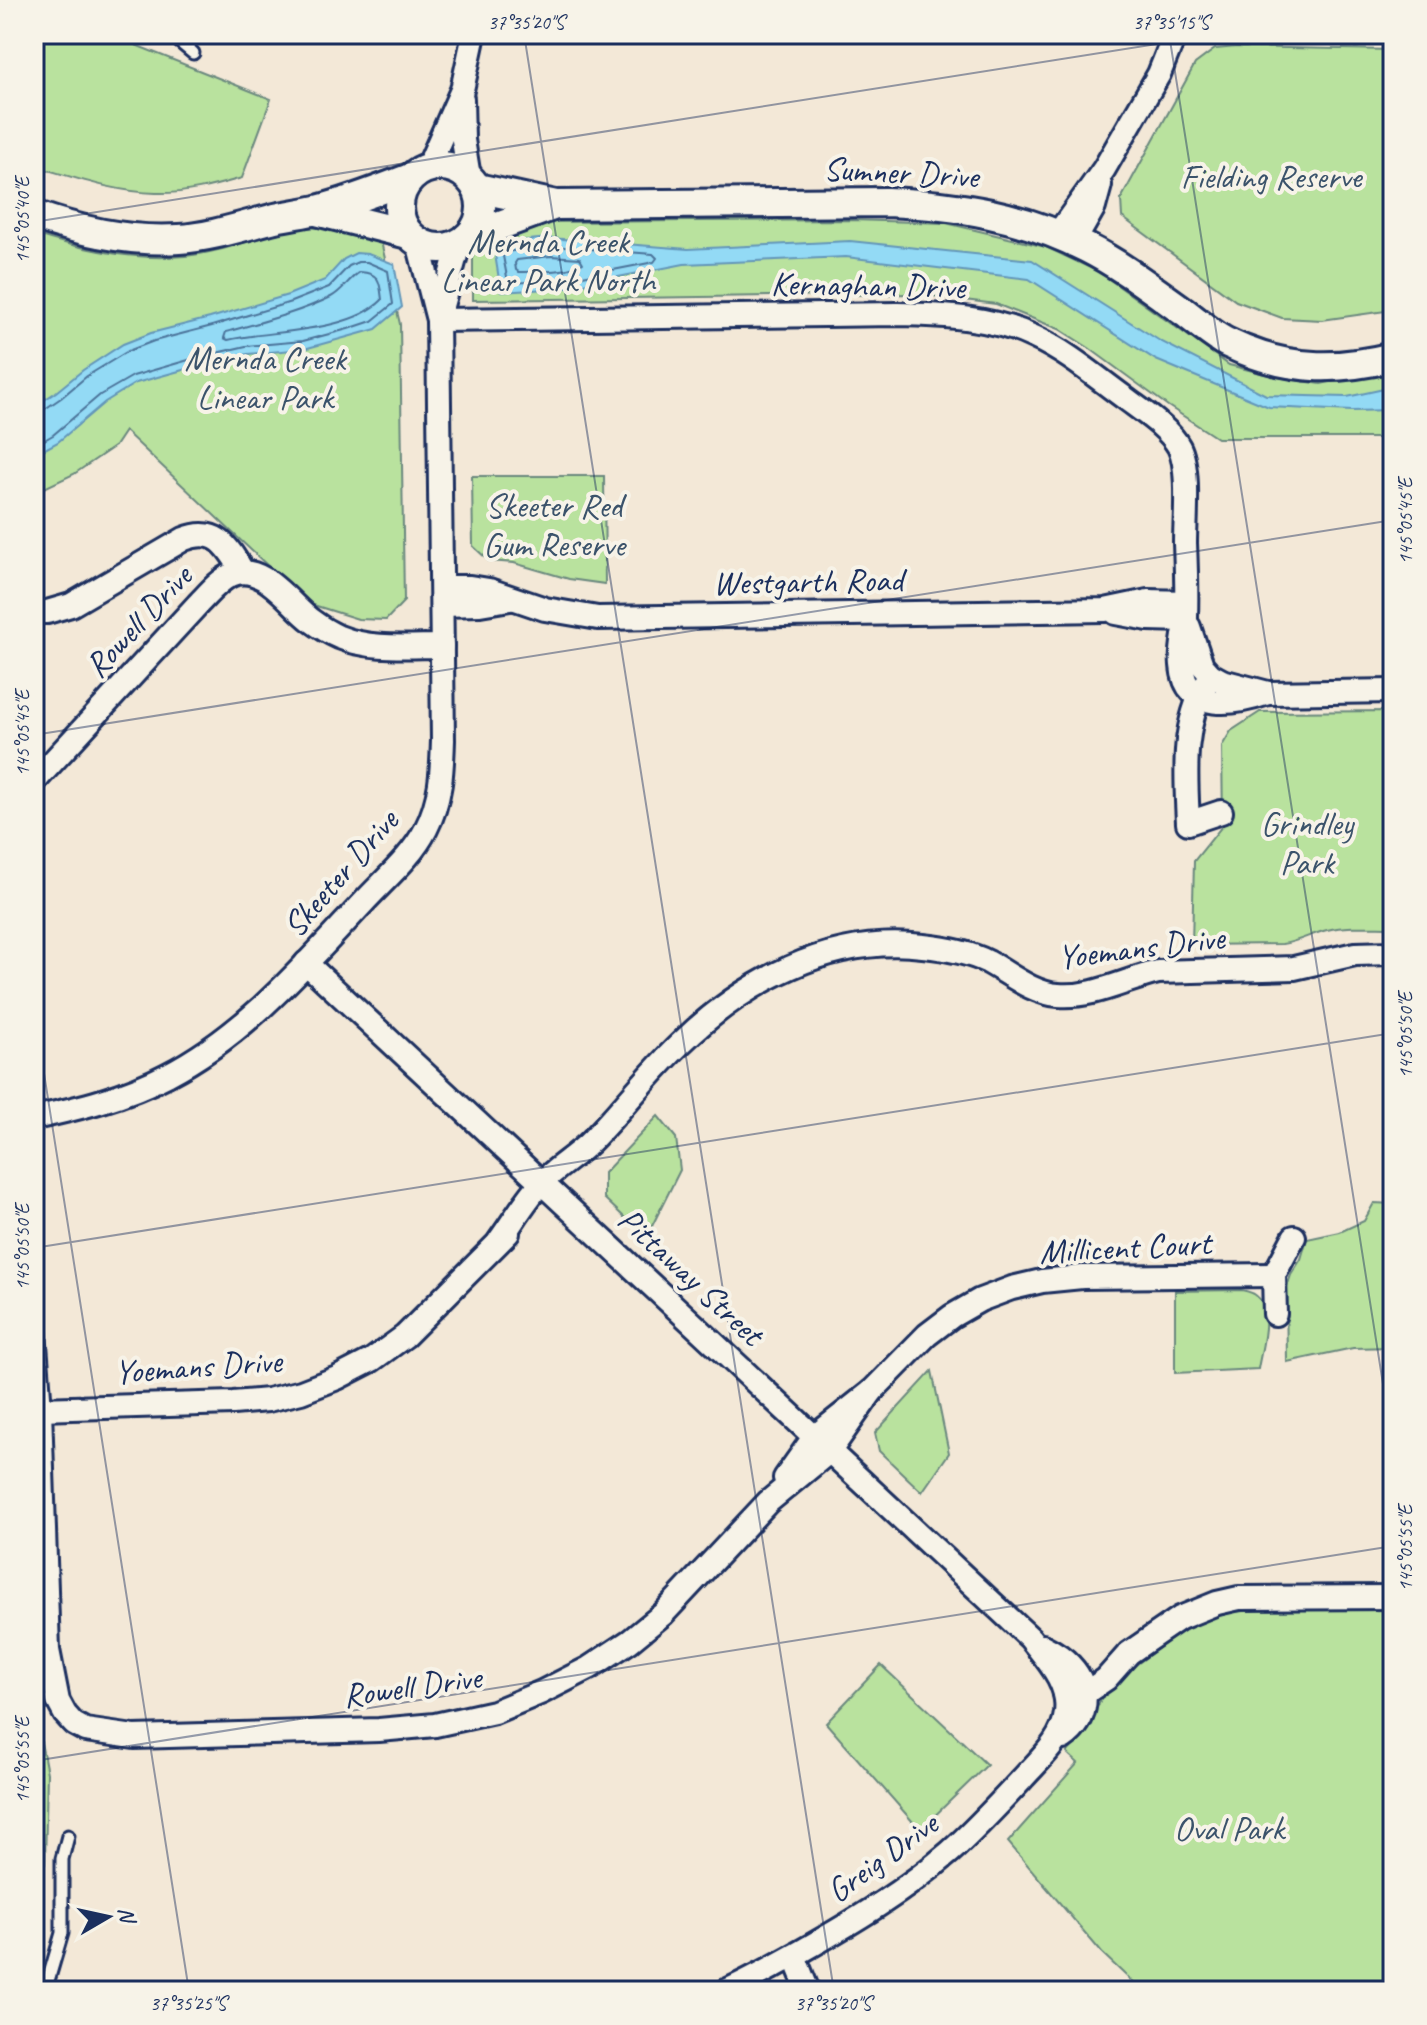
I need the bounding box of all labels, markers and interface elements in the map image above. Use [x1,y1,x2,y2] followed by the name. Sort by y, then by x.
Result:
[488,10,569,35] text: 37°35'20"S
[1133,10,1214,35] text: 37°35'15"S
[822,146,983,198] street label: Sumner Drive
[1181,155,1363,198] park label: Fielding Reserve
[10,174,35,263] text: 145°05'40"E
[441,220,658,302] park label: Mernda Creek Linear Park North
[771,262,967,308] street label: Kernaghan Drive
[184,337,348,419] park label: Mernda Creek Linear Park
[1393,475,1418,564] text: 145°05'45"E
[483,484,628,566] park label: Skeeter Red Gum Reserve
[75,553,203,686] street label: Rowell Drive
[713,558,908,604] street label: Westgarth Road
[10,687,35,776] text: 145°05'45"E
[273,799,409,946] street label: Skeeter Drive
[1261,802,1356,884] park label: Grindley Park
[1055,915,1229,979] street label: Yoemans Drive
[1393,989,1418,1078] text: 145°05'50"E
[609,1198,775,1357] street label: Pittaway Street
[10,1201,35,1290] text: 145°05'50"E
[1038,1221,1216,1273] street label: Millicent Court
[113,1339,285,1393] street label: Yoemans Drive
[1393,1502,1418,1591] text: 145°05'55"E
[340,1655,487,1717] street label: Rowell Drive
[10,1714,35,1803] text: 145°05'55"E
[818,1801,948,1912] street label: Greig Drive
[1174,1807,1287,1850] park label: Oval Park
[68,1877,148,1957] north arrow
[112,1905,142,1926] text: N
[150,1991,231,2016] text: 37°35'25"S
[795,1991,876,2016] text: 37°35'20"S

